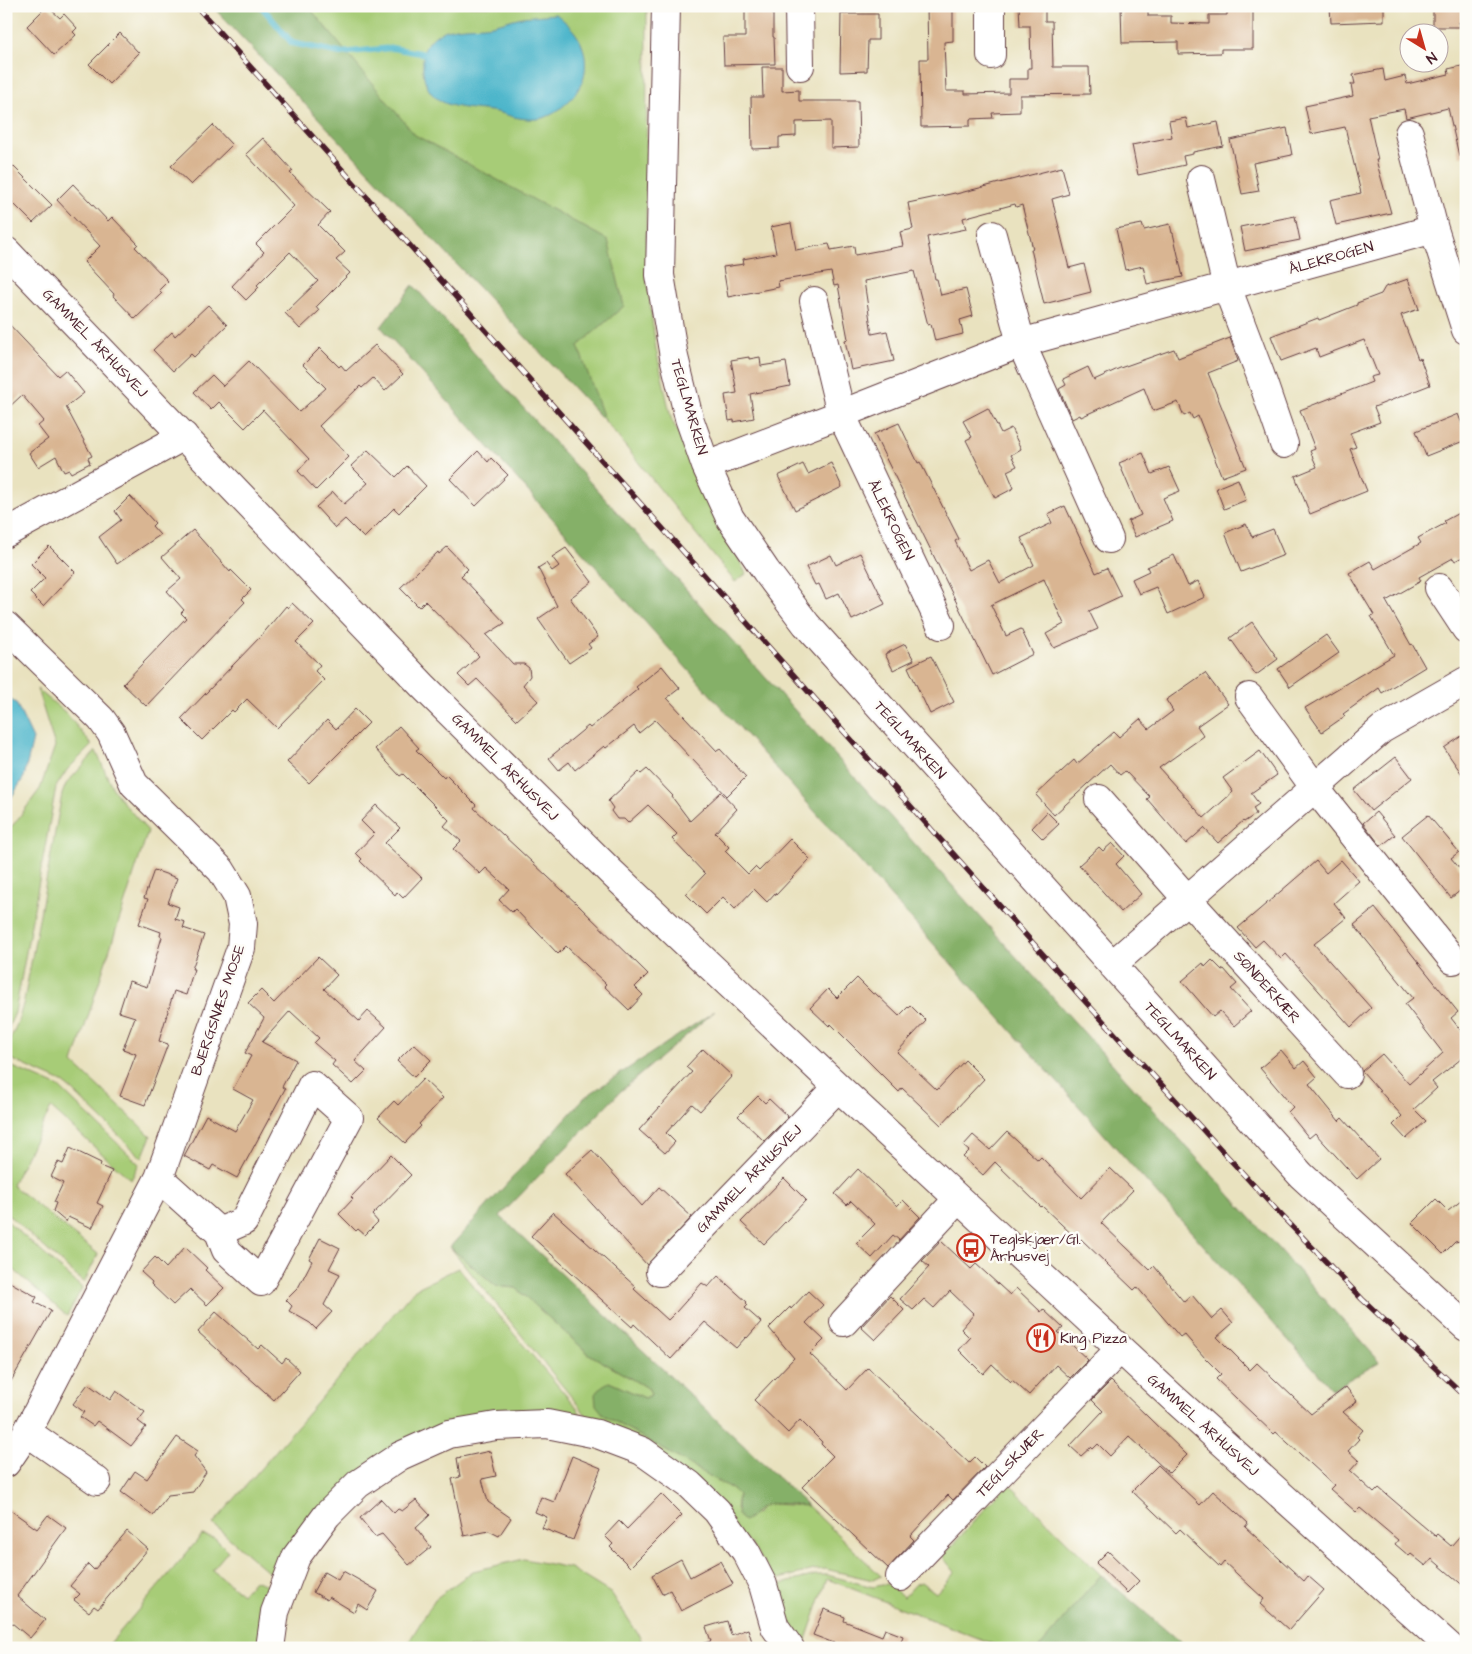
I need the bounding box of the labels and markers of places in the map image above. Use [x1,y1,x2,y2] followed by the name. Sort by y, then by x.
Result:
[990,1229,1081,1267] place label: Teglskjær/Gl. Århusvej
[956,1233,986,1263] bus stop icon: Teglskjær/Gl. Århusvej
[1026,1323,1056,1353] restaurant icon: King Pizza
[1060,1328,1127,1350] place label: King Pizza

